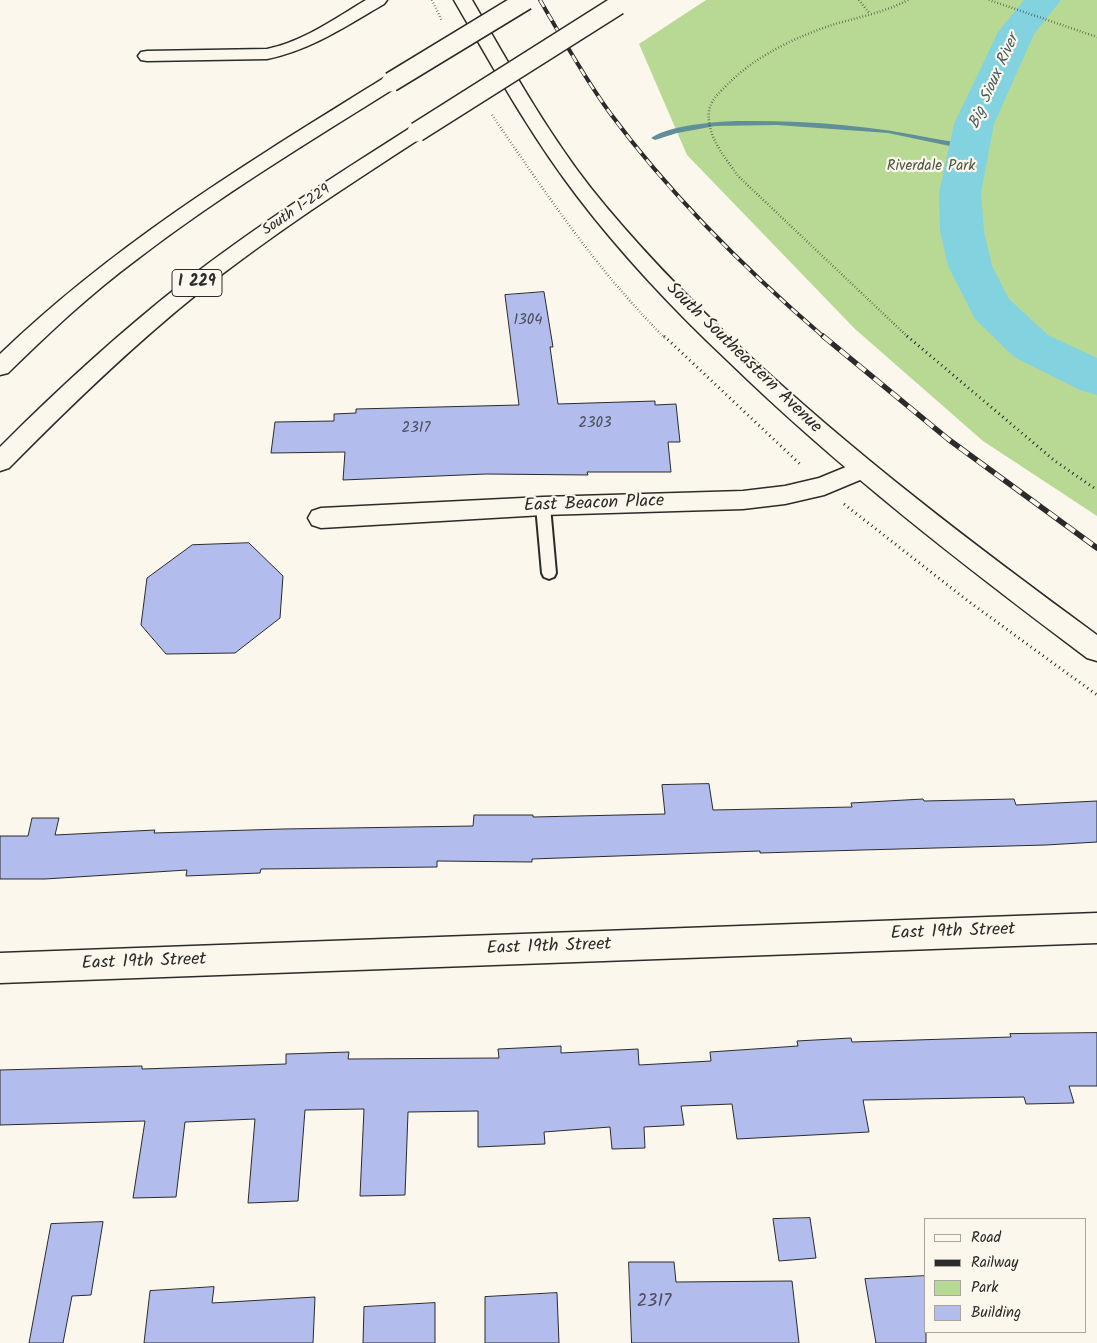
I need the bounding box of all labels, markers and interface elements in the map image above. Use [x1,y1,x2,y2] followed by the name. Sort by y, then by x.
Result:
[966,32,1024,132] water label: Big Sioux River
[887,158,975,176] park label: Riverdale Park
[260,182,334,240] street label: South I-229
[172,270,222,296] road number: I 229
[661,279,825,439] street label: South Southeastern Avenue
[513,312,543,330] house number: 1304
[578,415,612,433] house number: 2303
[402,420,430,438] house number: 2317
[523,492,665,518] street label: East Beacon Place
[890,920,1016,946] street label: East 19th Street
[486,935,612,961] street label: East 19th Street
[81,950,207,976] street label: East 19th Street
[924,1218,1087,1333] legend
[971,1226,1001,1250] text: Road
[971,1251,1018,1275] text: Railway
[971,1276,998,1300] text: Park
[637,1292,671,1314] house number: 2317
[971,1301,1021,1325] text: Building

